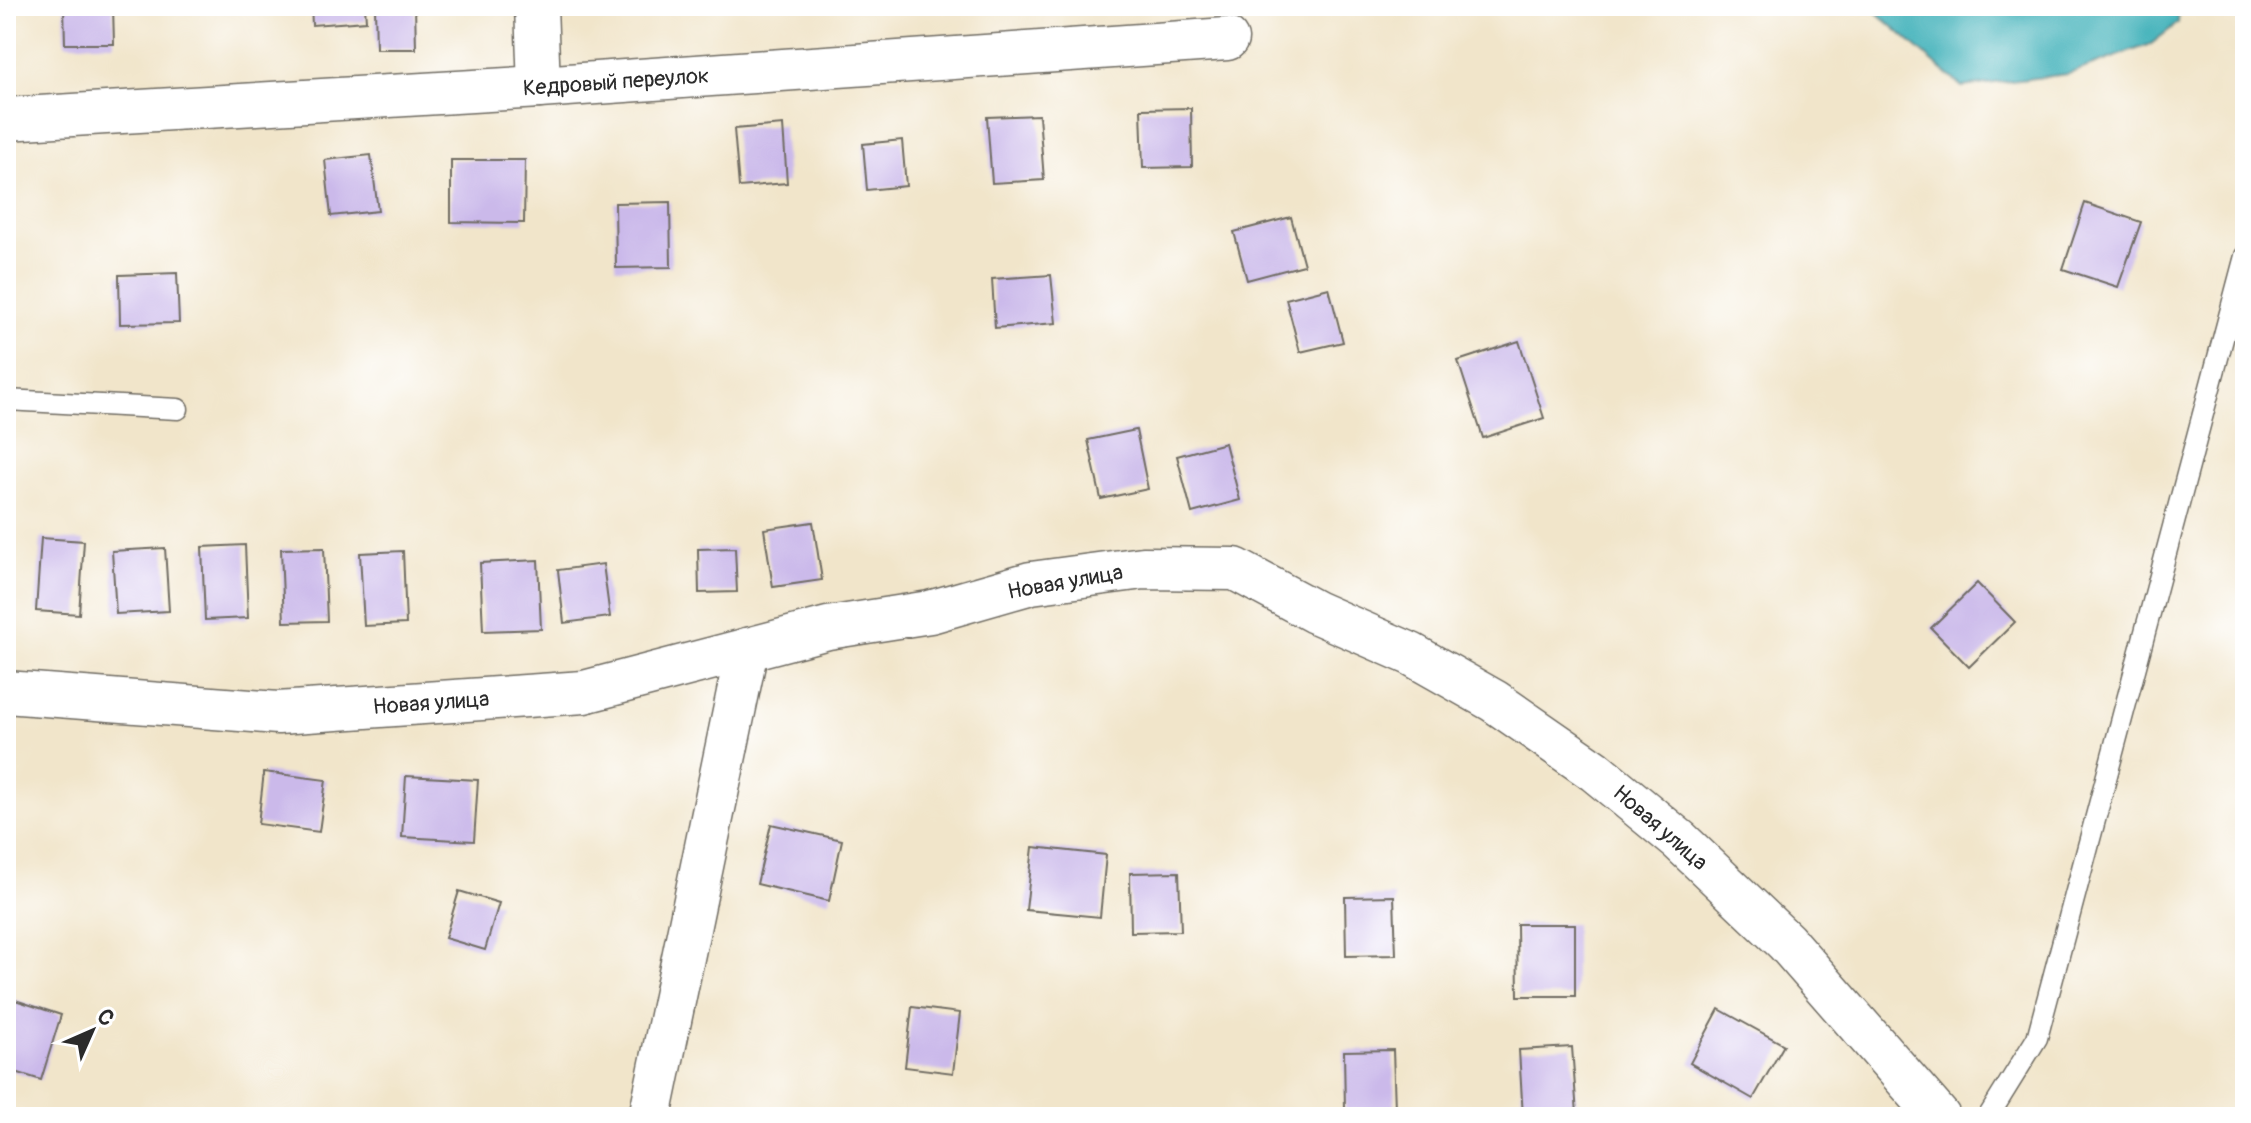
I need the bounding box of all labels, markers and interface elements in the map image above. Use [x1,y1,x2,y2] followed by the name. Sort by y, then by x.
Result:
[522,62,710,102] street label: Кедровый переулок
[1005,558,1125,606] street label: Новая улица
[372,685,490,721] street label: Новая улица
[1607,779,1714,877] street label: Новая улица
[52,991,132,1071] north arrow
[91,1003,120,1033] text: С

